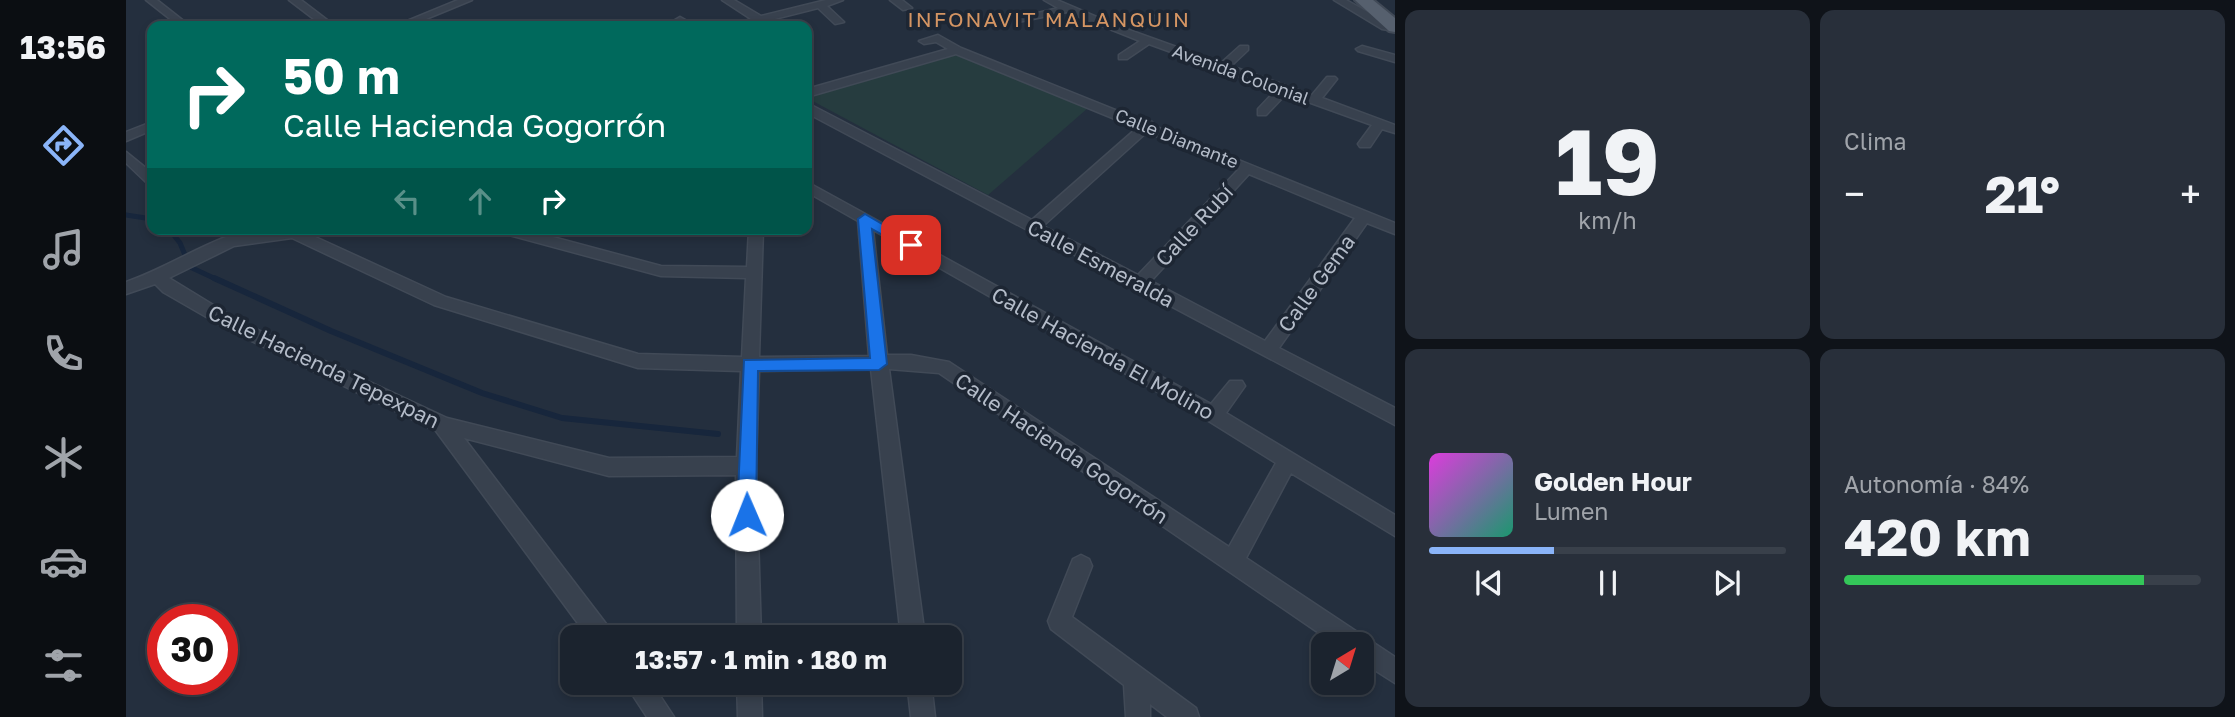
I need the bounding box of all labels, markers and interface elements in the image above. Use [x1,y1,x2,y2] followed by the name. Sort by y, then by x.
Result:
[907,6,1191,32] district label: INFONAVIT MALANQUIN
[20,28,106,66] text: 13:56
[1170,39,1313,109] street label: Avenida Colonial
[283,46,400,105] text: 50 m
[168,49,259,140] icon: right
[1112,103,1242,173] street label: Calle Diamante
[283,106,666,144] text: Calle Hacienda Gogorrón
[1555,106,1660,215] text: 19
[39,121,88,170] icon: directions
[1844,127,1907,155] text: Clima
[1985,162,2060,224] text: 21°
[1844,171,1865,216] text: −
[2180,171,2201,216] text: +
[1150,178,1239,271] street label: Calle Rubí
[388,182,426,220] icon: left
[461,182,499,220] icon: ahead
[534,182,572,220] icon: right
[1578,206,1637,234] text: km/h
[1023,213,1179,313] street label: Calle Esmeralda
[881,215,941,275] pin
[39,225,88,274] icon: music
[892,226,930,264] icon: arrive
[1272,229,1360,337] street label: Calle Gema
[987,281,1219,425] street label: Calle Hacienda El Molino
[204,299,444,433] street label: Calle Hacienda Tepexpan
[39,329,88,378] icon: phone
[951,367,1173,529] street label: Calle Hacienda Gogorrón
[39,433,88,482] icon: climate
[1534,466,1692,497] text: Golden Hour
[1844,470,2029,498] text: Autonomía · 84%
[710,478,784,552] position arrow
[1534,497,1608,525] text: Lumen
[1844,505,2031,567] text: 420 km
[39,537,88,586] icon: car
[1470,564,1508,602] icon: previous
[1589,564,1627,602] icon: pause
[1708,564,1746,602] icon: next
[147,604,238,695] speed limit sign: 30
[1311,632,1374,695] north arrow
[1311,632,1374,695] map controls
[39,641,88,690] icon: filters
[635,644,887,675] text: 13:57 · 1 min · 180 m

